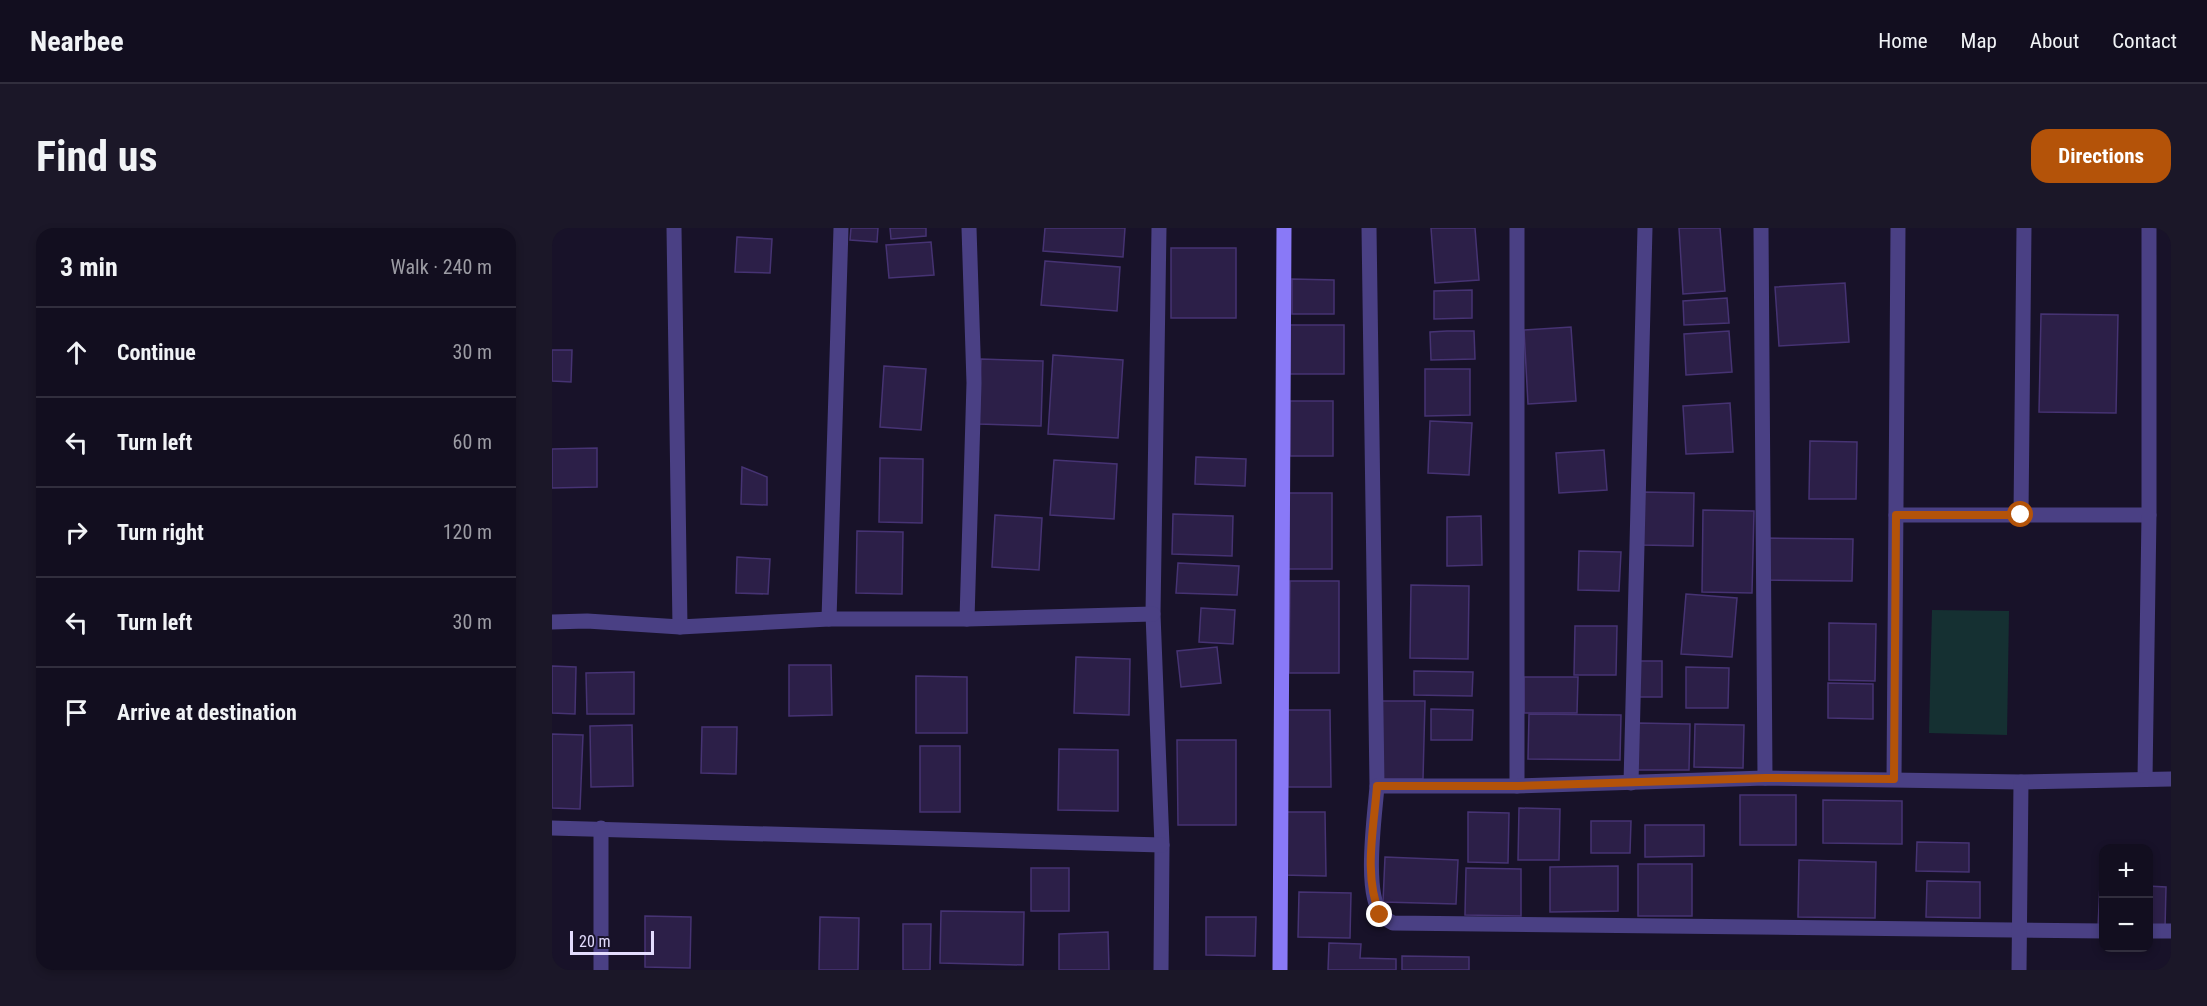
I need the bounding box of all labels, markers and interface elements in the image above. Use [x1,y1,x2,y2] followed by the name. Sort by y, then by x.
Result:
[30,25,124,58] text: Nearbee
[1878,29,1928,53] text: Home
[1961,29,1997,53] text: Map
[2030,29,2079,53] text: About
[2112,29,2177,53] text: Contact
[2031,129,2171,183] button: Directions
[36,132,157,181] text: Find us
[60,252,118,282] text: 3 min
[391,255,492,279] text: Walk · 240 m
[60,336,93,369] icon: ahead
[117,340,196,365] text: Continue
[453,340,492,364] text: 30 m
[60,426,93,459] icon: left
[117,430,192,455] text: Turn left
[453,430,492,454] text: 60 m
[2007,501,2033,527] route start
[60,516,93,549] icon: right
[117,520,204,545] text: Turn right
[443,520,492,544] text: 120 m
[60,606,93,639] icon: left
[117,610,192,635] text: Turn left
[453,610,492,634] text: 30 m
[60,696,93,729] icon: arrive
[117,700,297,725] text: Arrive at destination
[2099,844,2153,952] map controls
[2099,844,2153,898] button: +
[2099,898,2153,952] button: −
[1366,901,1392,927] route end
[570,928,654,956] scale bar
[579,932,611,951] text: 20 m

